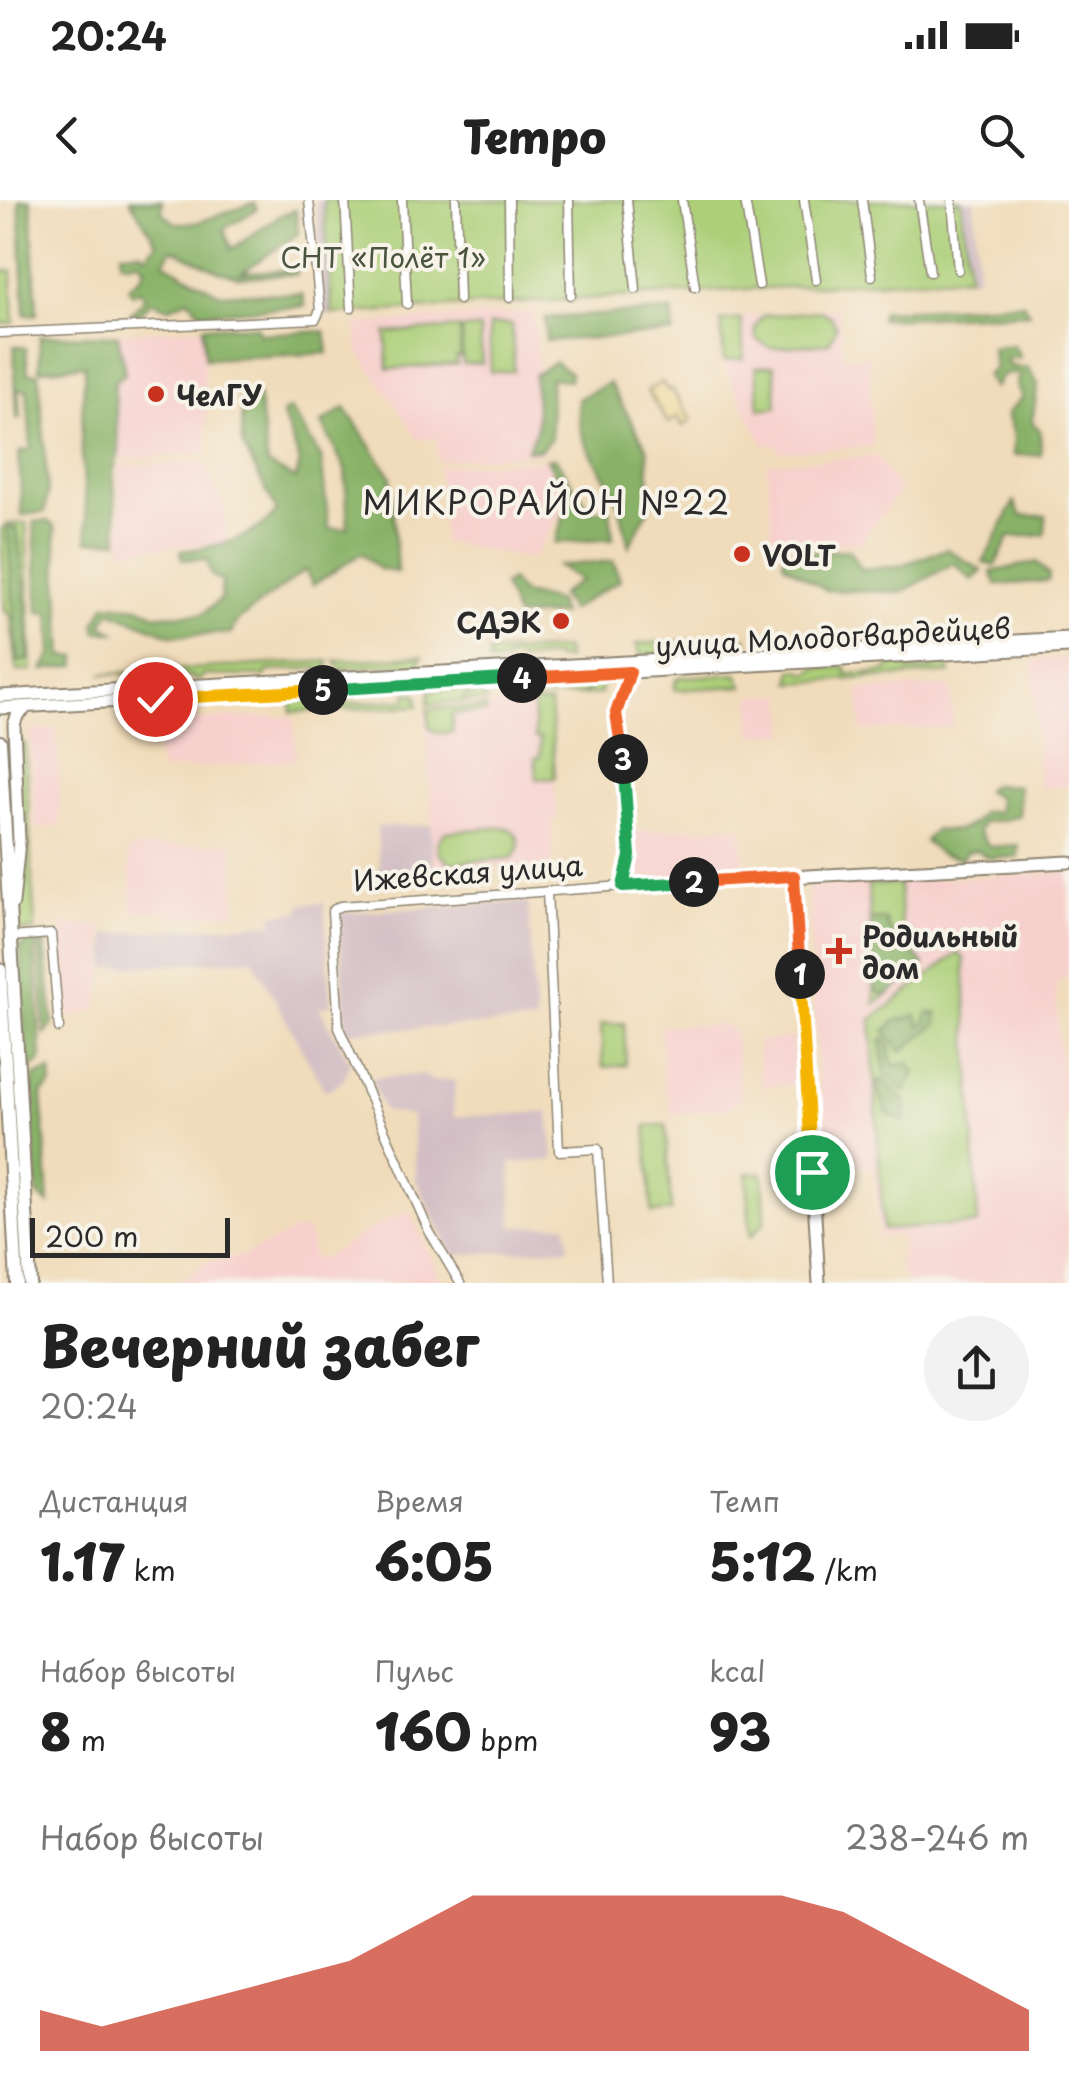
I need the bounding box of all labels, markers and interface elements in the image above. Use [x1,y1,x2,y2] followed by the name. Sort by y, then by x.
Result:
[50,7,167,64] text: 20:24
[463,101,606,169] text: Tempo
[40,108,95,163] icon: back
[974,108,1029,163] icon: search
[280,235,486,278] park label: СНТ «Полёт 1»
[176,373,262,416] place label: ЧелГУ
[145,383,167,405] marker: ЧелГУ
[362,478,732,526] district label: МИКРОРАЙОН №22
[762,533,836,576] place label: VOLT
[731,543,753,565] marker: VOLT
[456,600,541,643] place label: СДЭК
[654,605,1012,667] street label: улица Молодогвардейцев
[550,610,572,632] marker: СДЭК
[497,653,547,703] pin: 4
[512,656,532,699] text: 4
[113,657,198,742] pin
[298,665,348,715] pin: 5
[314,668,332,711] text: 5
[128,672,183,727] icon: check
[598,734,648,784] pin: 3
[614,737,632,780] text: 3
[352,843,584,901] street label: Ижевская улица
[669,857,719,907] pin: 2
[684,860,704,903] text: 2
[862,914,1019,989] place label: Родильный дом
[826,938,852,964] marker: Родильный дом
[775,949,825,999] pin: 1
[793,952,807,995] text: 1
[770,1130,855,1215] pin
[785,1145,840,1200] icon: arrive
[30,1213,230,1258] scale bar
[45,1214,138,1257] text: 200 m
[40,1303,479,1386] text: Вечерний забег
[924,1316,1029,1421] button: share
[40,1382,138,1430] text: 20:24
[40,1479,189,1522] text: Дистанция
[375,1479,464,1522] text: Время
[709,1479,780,1522] text: Темп
[40,1522,124,1598] text: 1.17
[375,1522,494,1598] text: 6:05
[709,1522,815,1598] text: 5:12
[124,1548,176,1591] text: km
[815,1548,878,1591] text: /km
[40,1649,236,1692] text: Набор высоты
[375,1649,454,1692] text: Пульс
[709,1649,765,1692] text: kcal
[40,1692,71,1768] text: 8
[375,1692,471,1768] text: 160
[709,1692,771,1768] text: 93
[71,1718,106,1761] text: m
[471,1718,539,1761] text: bpm
[40,1813,264,1861] text: Набор высоты
[845,1813,1029,1861] text: 238–246 m

